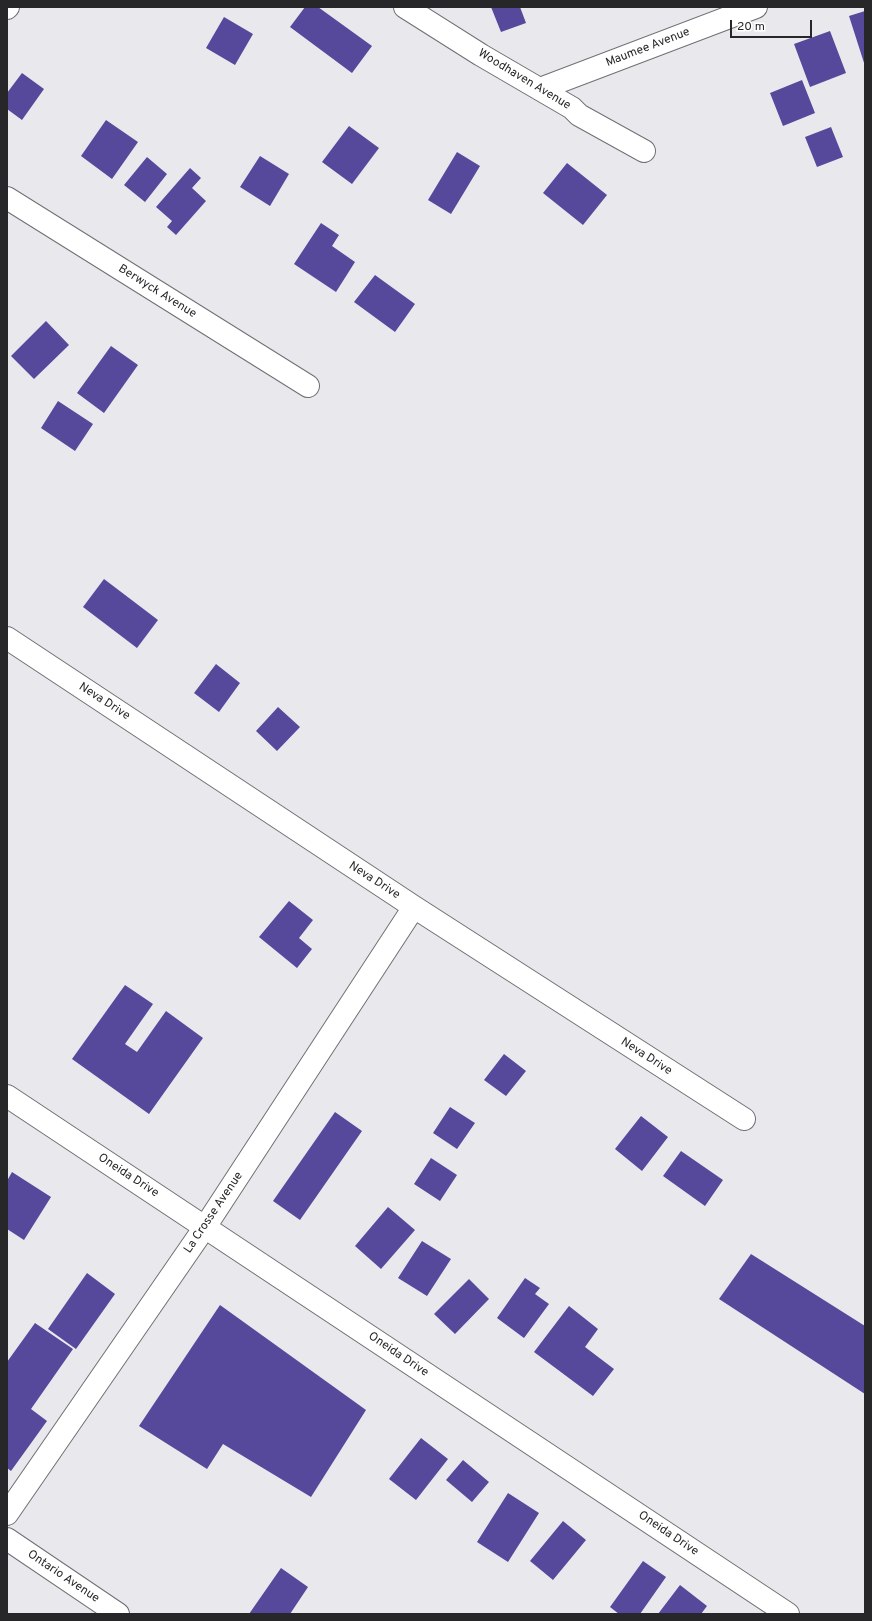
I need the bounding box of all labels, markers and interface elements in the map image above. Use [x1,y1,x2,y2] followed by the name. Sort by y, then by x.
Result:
[732,12,814,38] scale bar
[737,19,765,35] text: 20 m
[604,25,692,71] street label: Maumee Avenue
[475,47,573,113] street label: Woodhaven Avenue
[115,262,199,322] street label: Berwyck Avenue
[76,680,132,724] street label: Neva Drive
[346,859,402,903] street label: Neva Drive
[618,1035,674,1079] street label: Neva Drive
[95,1151,161,1201] street label: Oneida Drive
[181,1170,247,1256] street label: La Crosse Avenue
[365,1330,431,1380] street label: Oneida Drive
[635,1509,701,1559] street label: Oneida Drive
[24,1548,102,1606] street label: Ontario Avenue

